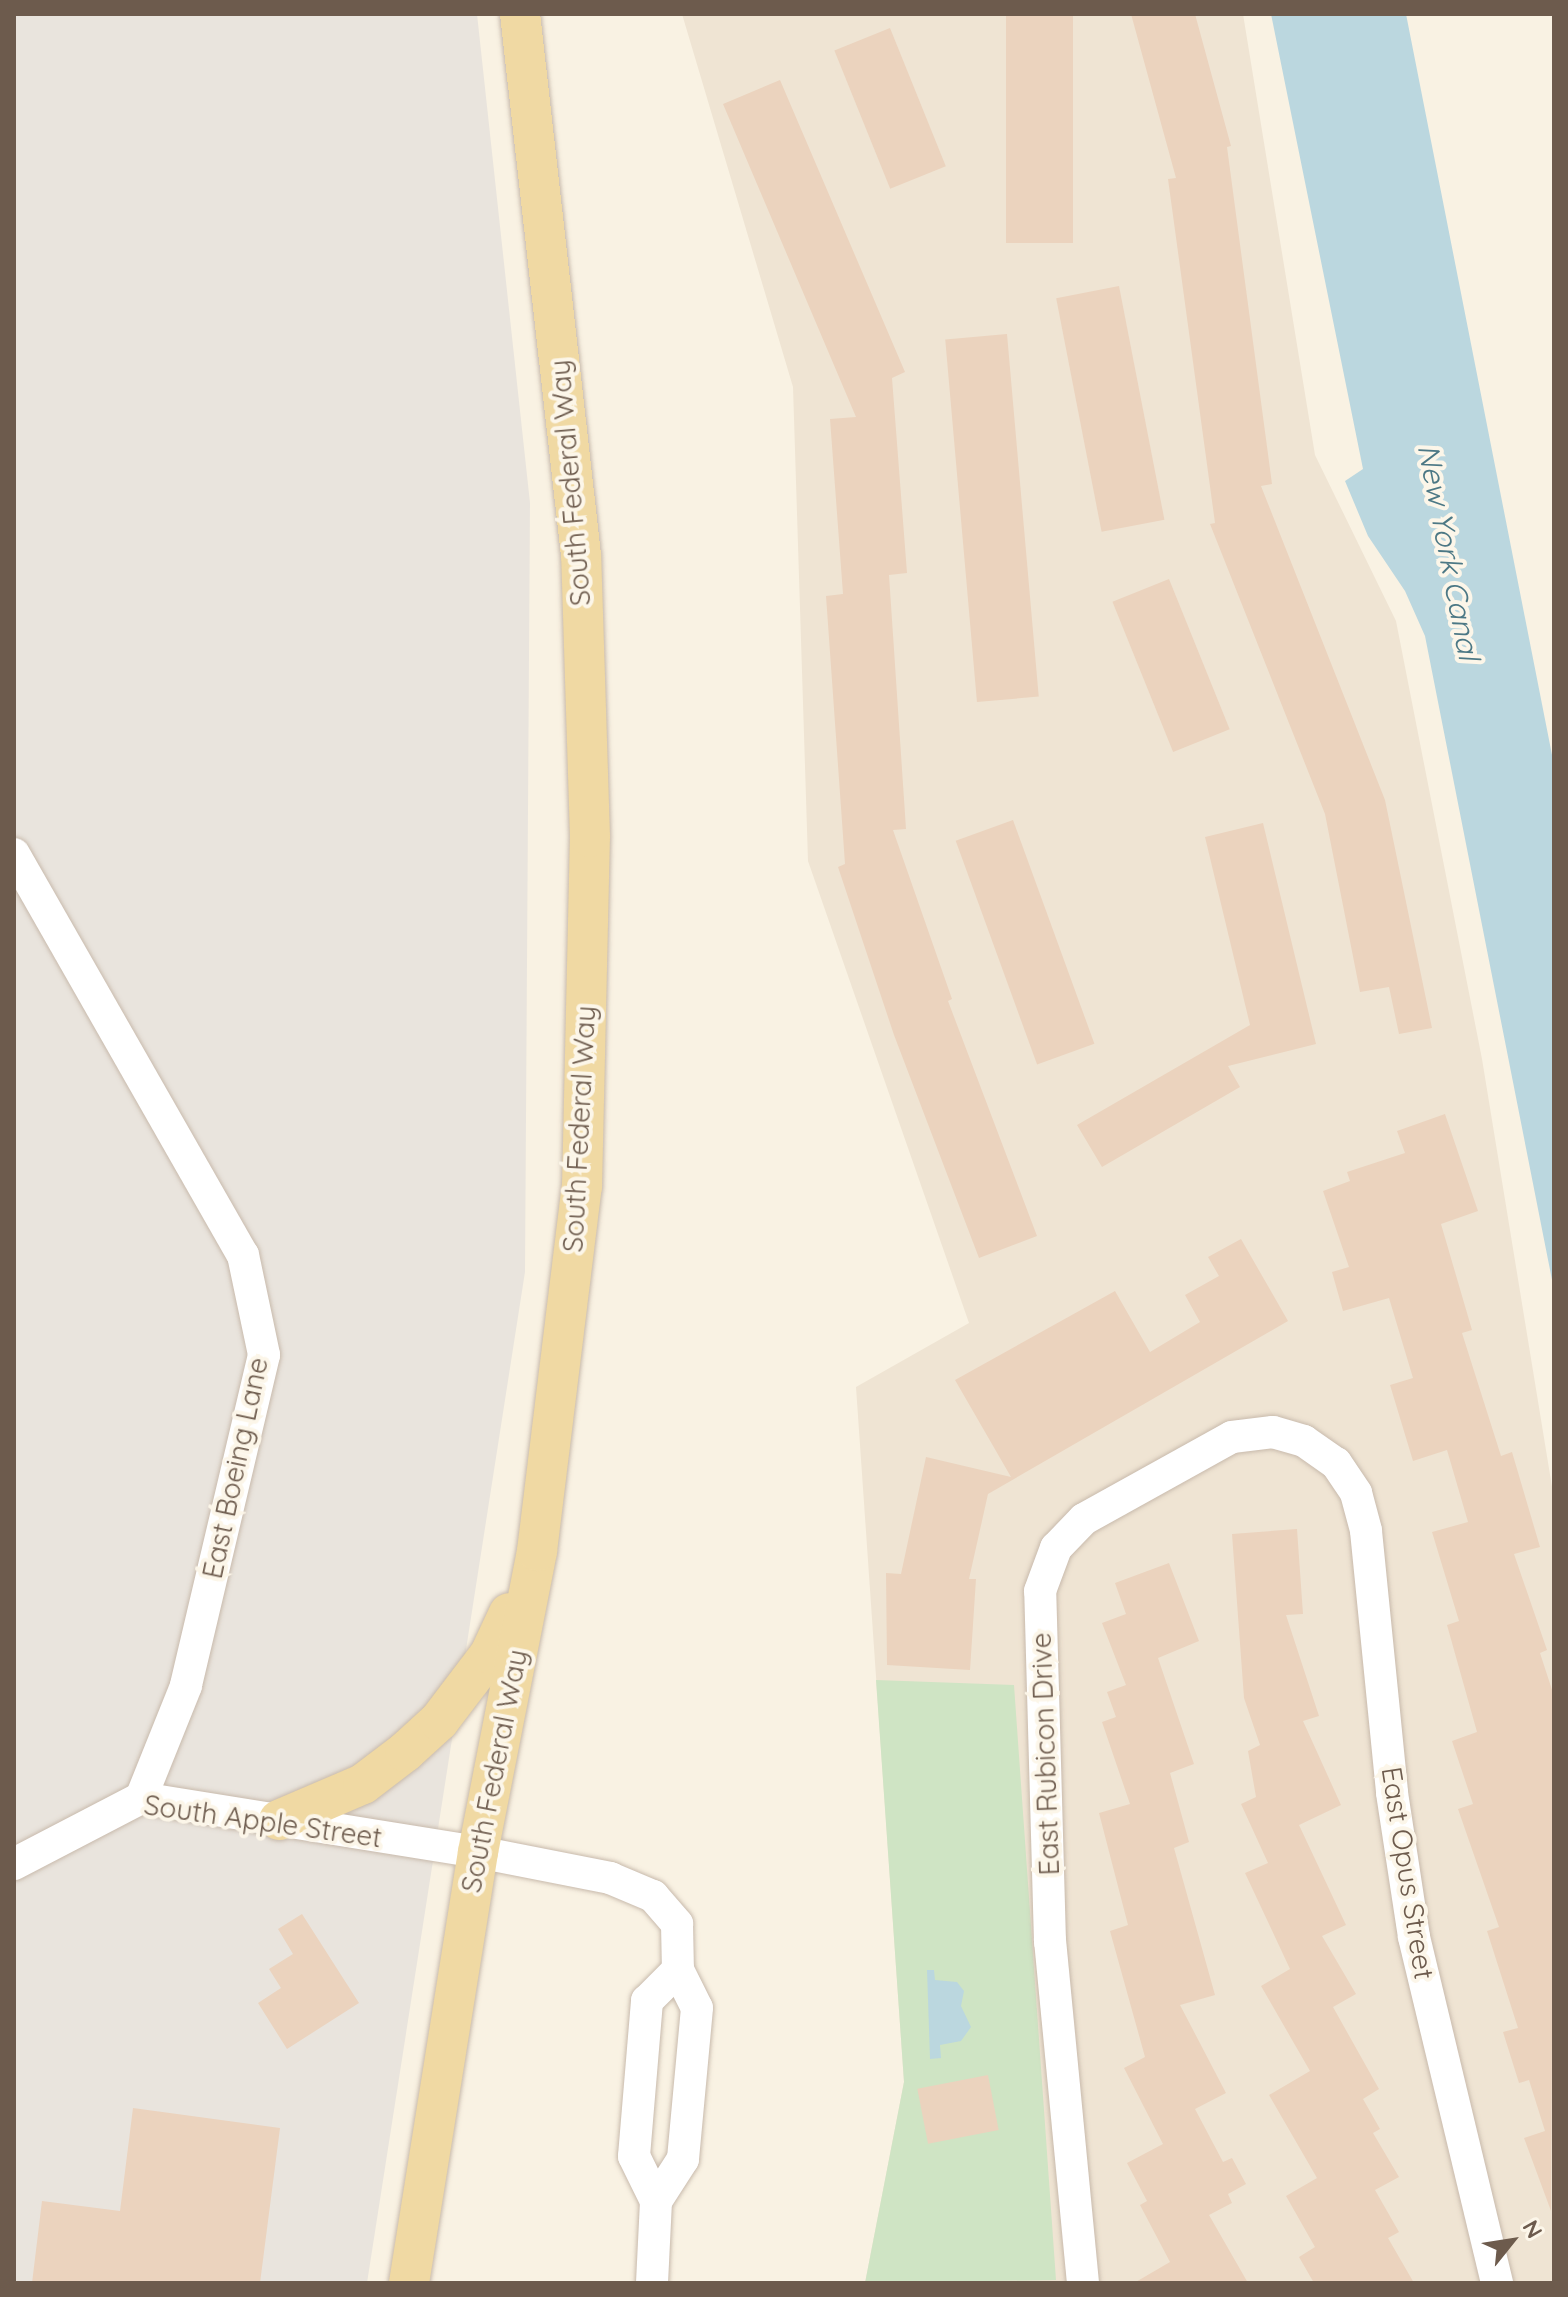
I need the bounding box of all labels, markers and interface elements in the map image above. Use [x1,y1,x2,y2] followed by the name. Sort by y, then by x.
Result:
[543,359,597,607] street label: South Federal Way
[1410,441,1488,663] water label: New York Canal
[556,1005,602,1253] street label: South Federal Way
[195,1354,275,1582] street label: East Boeing Lane
[1024,1632,1066,1876] street label: East Rubicon Drive
[454,1647,534,1895] street label: South Federal Way
[1375,1764,1441,1982] street label: East Opus Street
[142,1788,384,1854] street label: South Apple Street
[1472,2201,1552,2281] north arrow
[1517,2215,1549,2243] text: N

